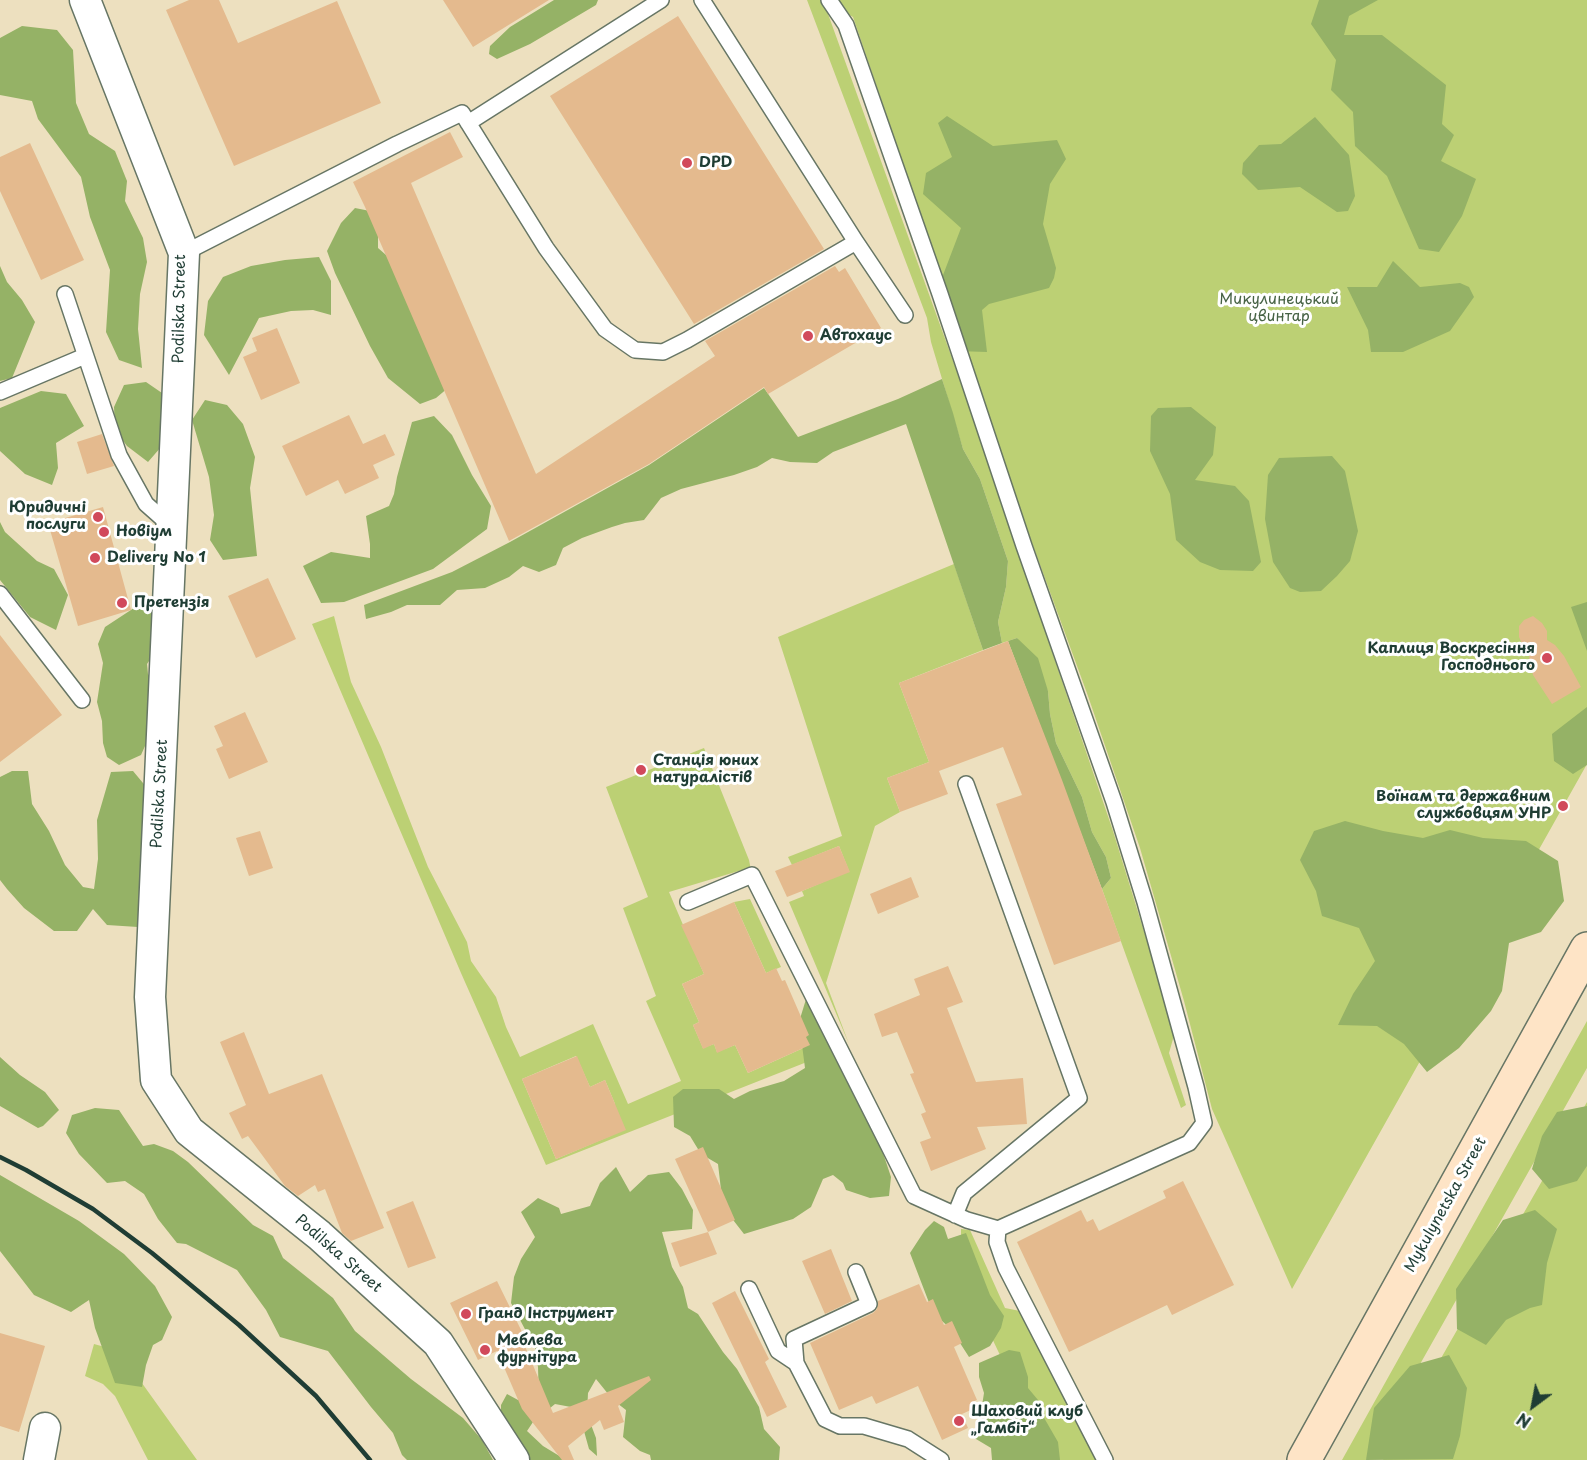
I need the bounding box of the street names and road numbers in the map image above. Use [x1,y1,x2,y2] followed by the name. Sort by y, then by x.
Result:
[170,254,190,364] street label: Podilska Street
[148,739,172,849] street label: Podilska Street
[1401,1134,1491,1276] street label: Mykulynetska Street
[291,1211,385,1297] street label: Podilska Street

